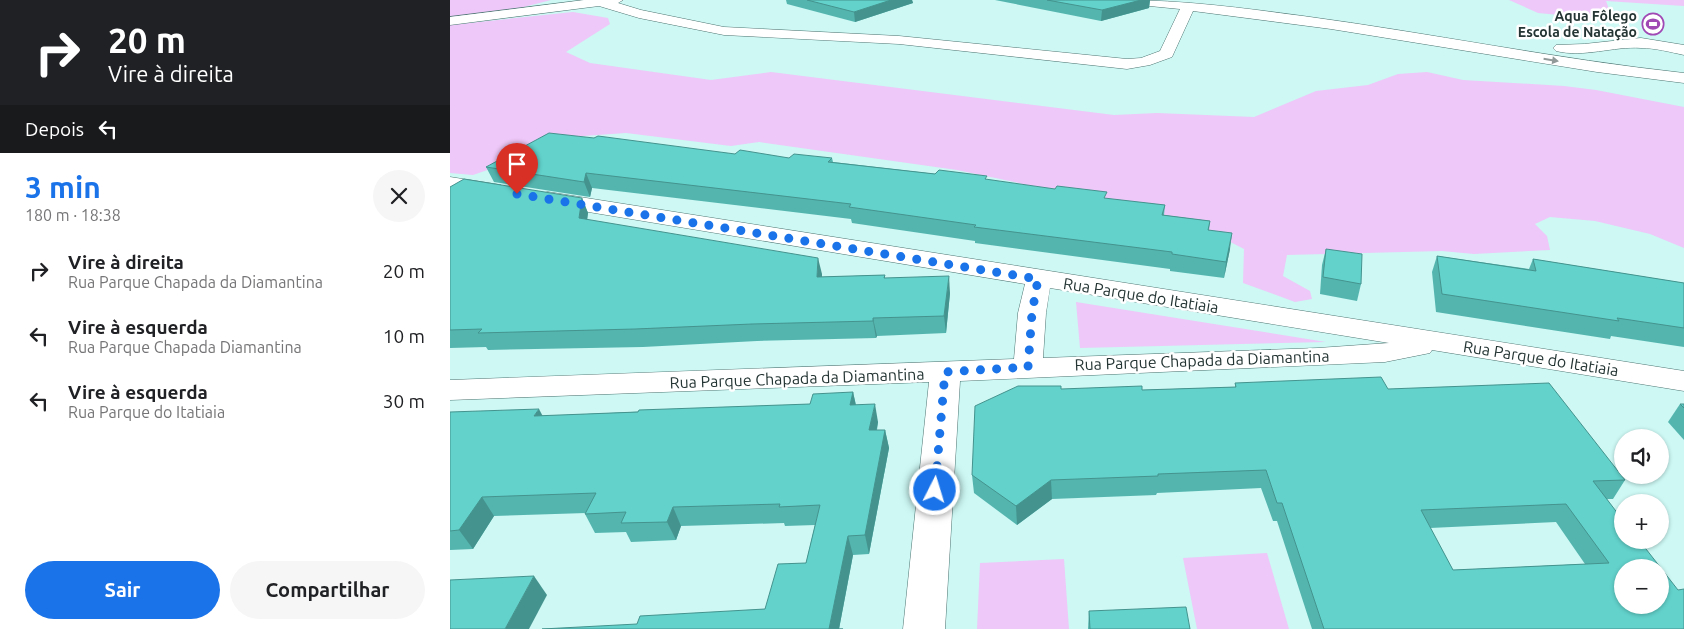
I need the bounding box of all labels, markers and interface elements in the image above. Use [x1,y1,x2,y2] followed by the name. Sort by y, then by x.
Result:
[1518,8,1637,41] place label: Aqua Fôlego Escola de Natação
[1641,12,1665,36] sports icon: Aqua Fôlego Escola de Natação
[25,20,90,85] icon: right
[108,20,186,60] text: 20 m
[1543,57,1559,65] one-way arrow
[108,61,234,86] text: Vire à direita
[94,115,122,143] icon: left
[25,118,84,140] text: Depois
[496,143,538,194] pin
[503,150,531,178] icon: arrive
[25,170,101,204] text: 3 min
[373,170,425,222] button: close
[25,206,121,224] text: 180 m · 18:38
[68,251,184,273] text: Vire à direita
[25,257,53,285] icon: right
[383,260,425,282] text: 20 m
[68,273,323,291] text: Rua Parque Chapada da Diamantina
[1062,274,1220,316] street label: Rua Parque do Itatiaia
[68,316,208,338] text: Vire à esquerda
[25,322,53,350] icon: left
[383,325,425,347] text: 10 m
[1462,337,1620,379] street label: Rua Parque do Itatiaia
[68,338,302,356] text: Rua Parque Chapada Diamantina
[1074,347,1330,373] street label: Rua Parque Chapada da Diamantina
[669,365,925,391] street label: Rua Parque Chapada da Diamantina
[68,381,208,403] text: Vire à esquerda
[25,387,53,415] icon: left
[383,390,425,412] text: 30 m
[68,403,225,421] text: Rua Parque do Itatiaia
[1614,429,1669,614] map controls
[1614,429,1669,484] button: sound
[908,463,960,515] position arrow
[1614,494,1669,549] button: +
[1614,559,1669,614] button: −
[25,561,220,619] button: Sair
[230,561,425,619] button: Compartilhar

